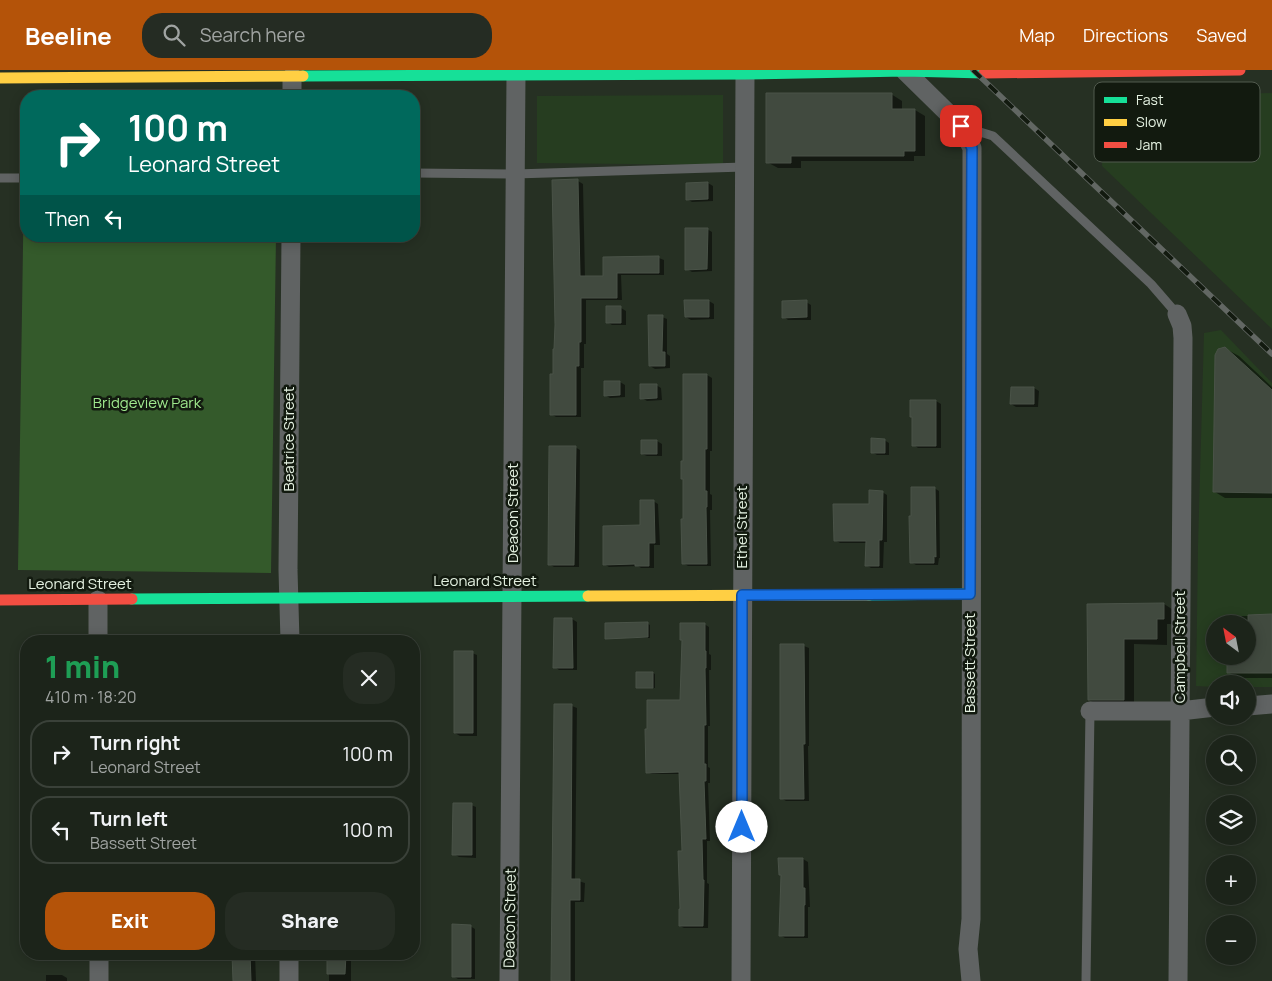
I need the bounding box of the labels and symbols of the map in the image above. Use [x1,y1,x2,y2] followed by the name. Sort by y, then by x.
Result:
[1094,82,1260,162] legend
[1136,90,1164,109] text: Fast
[940,105,982,147] pin
[1136,112,1167,131] text: Slow
[1136,135,1162,154] text: Jam
[278,387,299,491] street label: Beatrice Street
[93,392,202,413] park label: Bridgeview Park
[502,463,523,563] street label: Deacon Street
[731,486,752,568] street label: Ethel Street
[433,570,537,591] street label: Leonard Street
[28,573,132,594] street label: Leonard Street
[1169,591,1190,703] street label: Campbell Street
[959,613,980,713] street label: Bassett Street
[1206,615,1256,665] north arrow
[715,800,767,852] position arrow
[498,868,521,968] street label: Deacon Street

